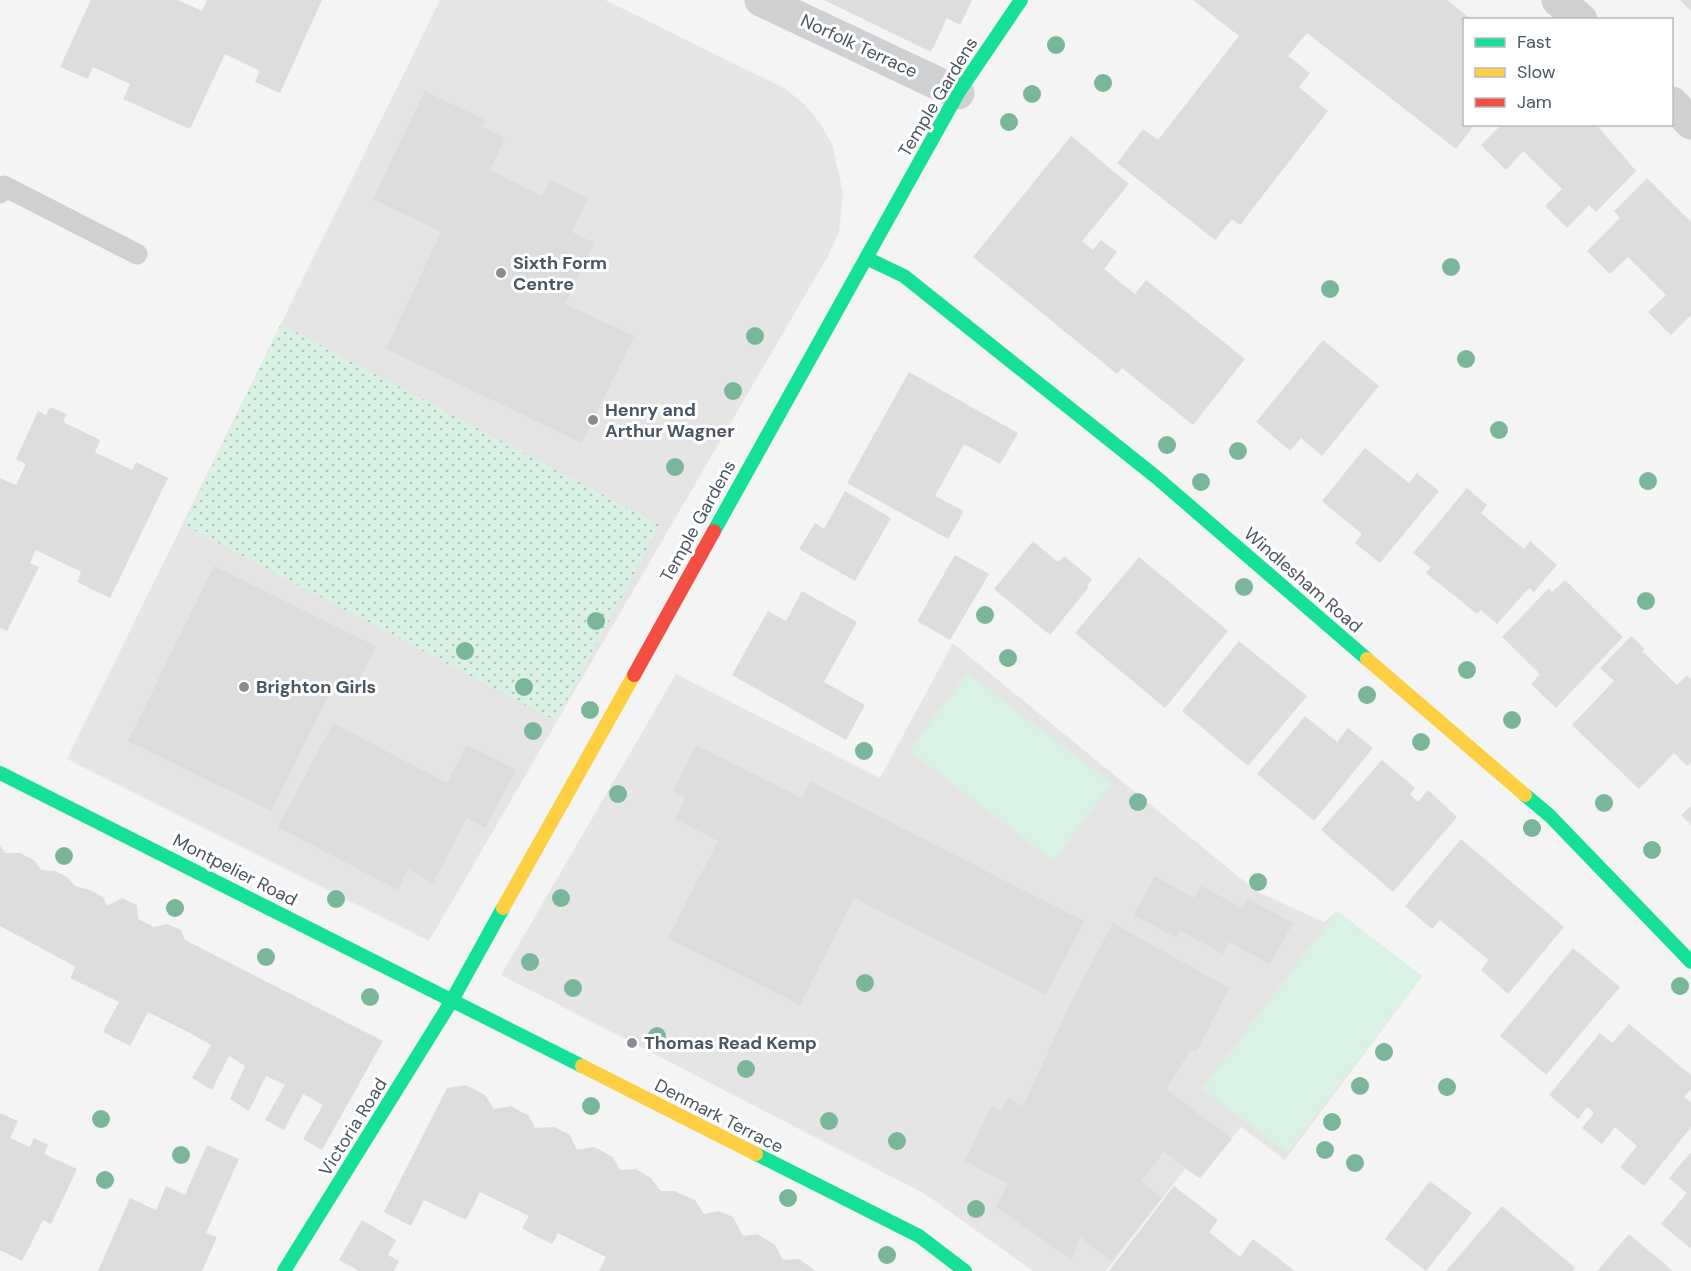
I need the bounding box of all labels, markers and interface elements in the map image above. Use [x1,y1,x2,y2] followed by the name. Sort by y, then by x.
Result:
[797,8,921,84] street label: Norfolk Terrace
[1463,18,1673,126] legend
[1517,30,1552,54] text: Fast
[893,33,983,161] street label: Temple Gardens
[1517,60,1556,84] text: Slow
[1517,90,1552,114] text: Jam
[513,251,607,296] place label: Sixth Form Centre
[494,266,508,280] marker: Sixth Form Centre
[605,398,735,443] place label: Henry and Arthur Wagner
[586,413,600,427] marker: Henry and Arthur Wagner
[655,456,741,586] street label: Temple Gardens
[1239,522,1367,638] street label: Windlesham Road
[256,675,376,699] place label: Brighton Girls
[237,680,251,694] marker: Brighton Girls
[169,828,301,912] street label: Montpelier Road
[644,1031,817,1055] place label: Thomas Read Kemp
[625,1036,639,1050] marker: Thomas Read Kemp
[313,1073,393,1181] street label: Victoria Road
[650,1073,788,1159] street label: Denmark Terrace

